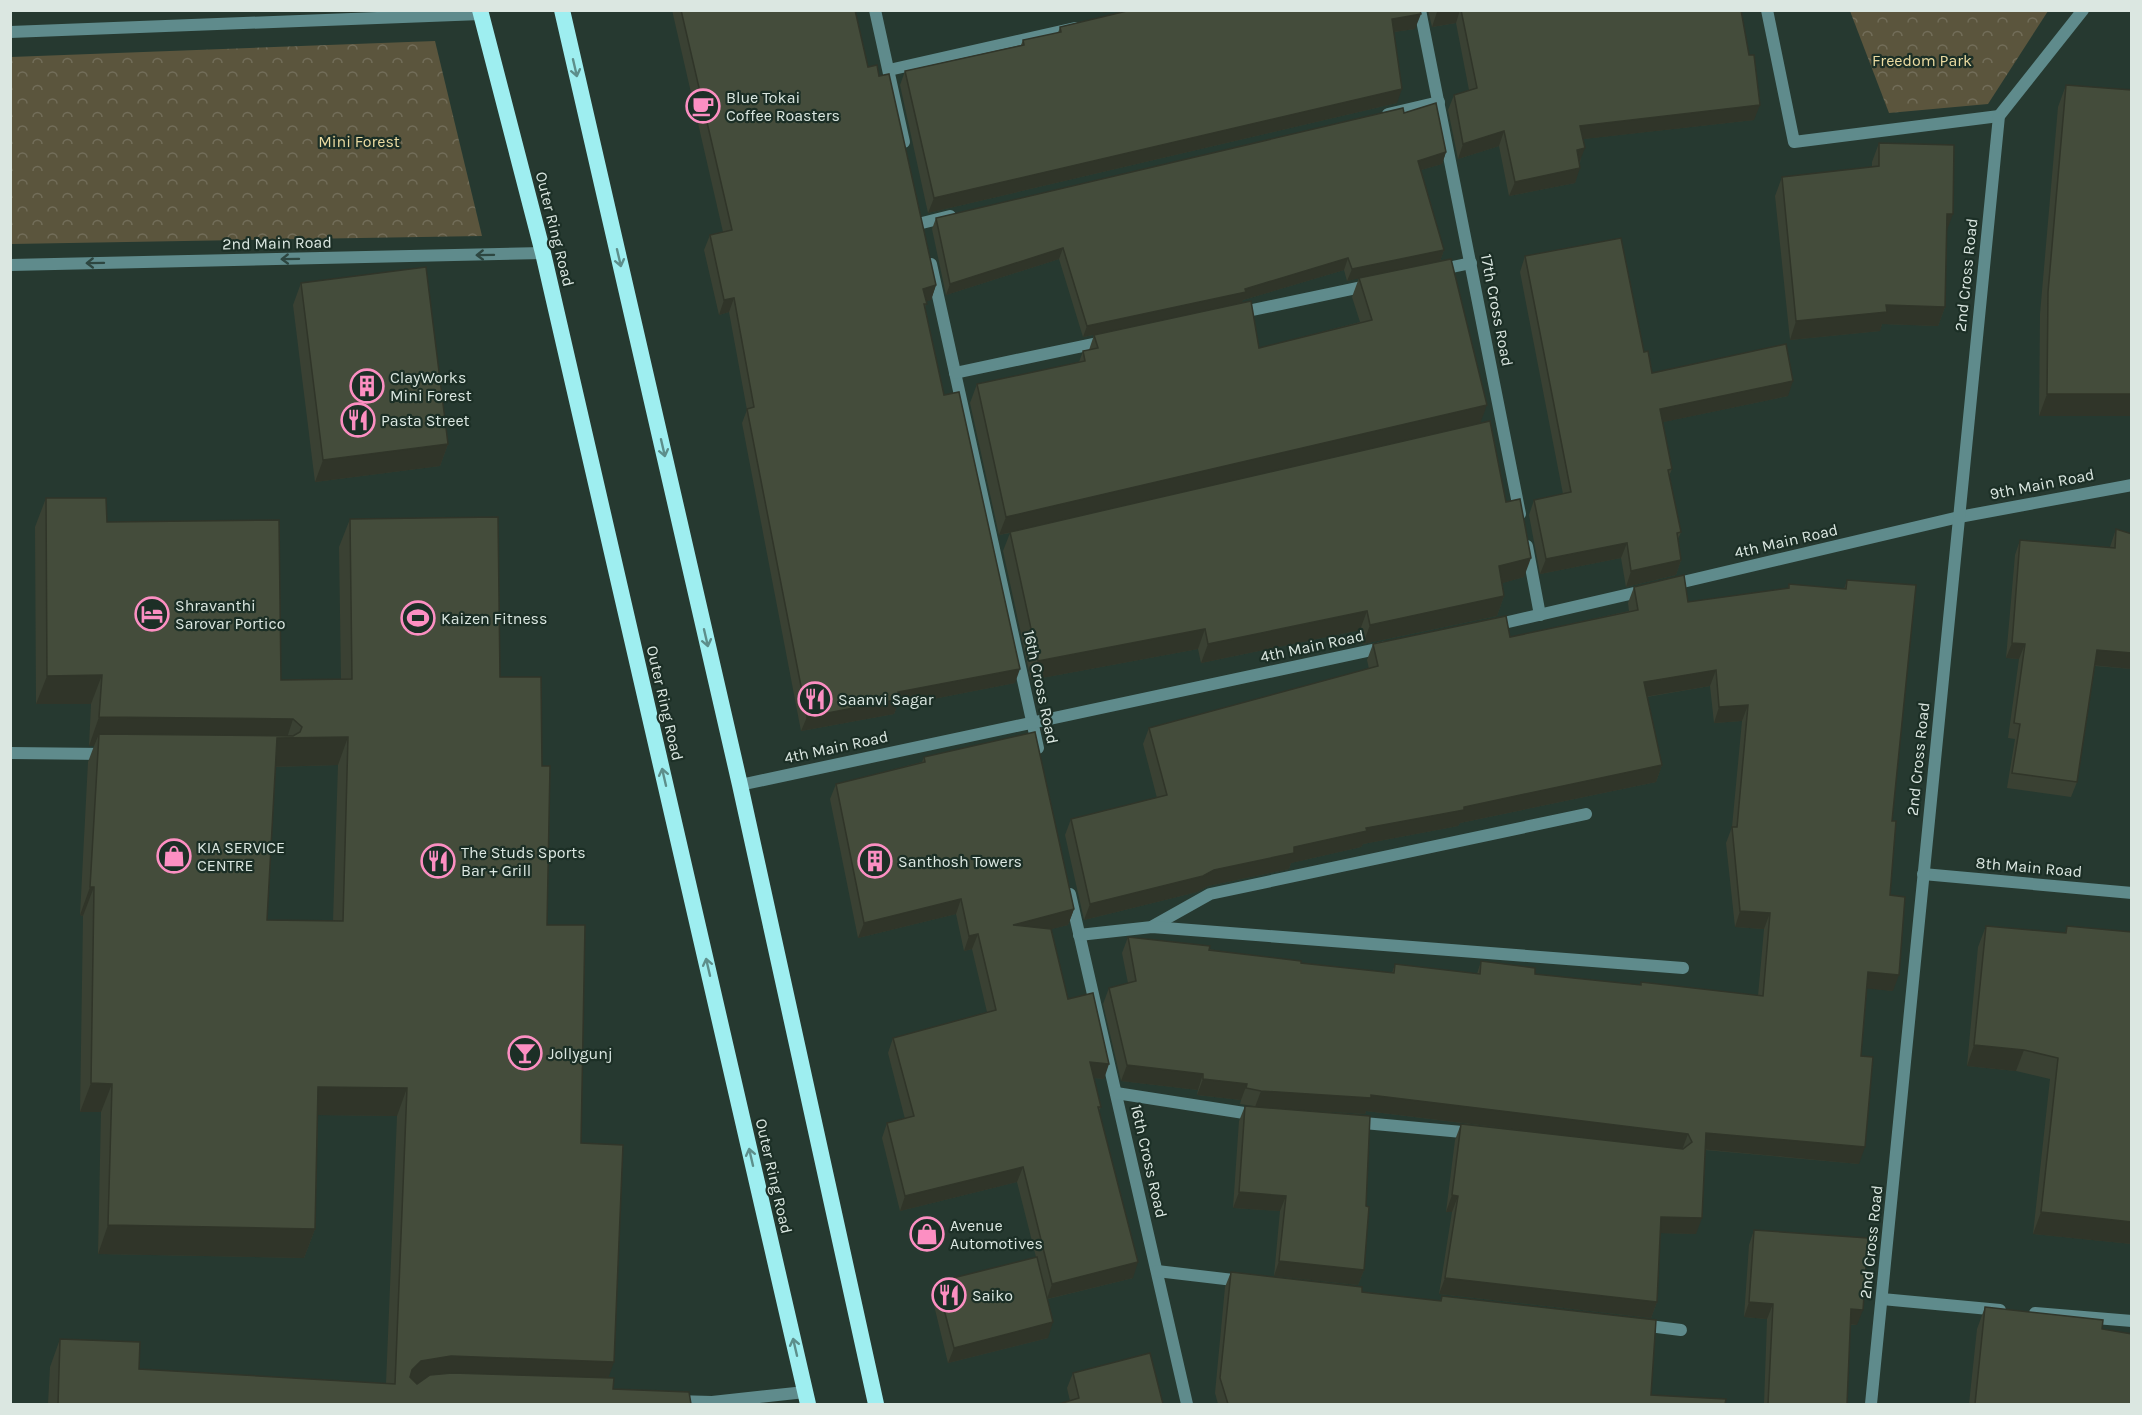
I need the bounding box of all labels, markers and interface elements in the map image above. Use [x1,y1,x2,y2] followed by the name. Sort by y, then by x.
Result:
[1872,51,1972,70] park label: Freedom Park
[570,58,582,77] one-way arrow
[685,88,721,124] cafe icon: Blue Tokai Coffee Roasters
[726,88,840,125] place label: Blue Tokai Coffee Roasters
[318,132,400,151] park label: Mini Forest
[532,170,578,288] street label: Outer Ring Road
[1951,217,1981,333] street label: 2nd Cross Road
[222,233,332,253] street label: 2nd Main Road
[614,247,625,267] one-way arrow
[475,249,495,260] one-way arrow
[1477,252,1517,368] street label: 17th Cross Road
[280,253,300,265] one-way arrow
[86,257,106,269] one-way arrow
[349,368,385,404] building icon: ClayWorks Mini Forest
[390,368,472,405] place label: ClayWorks Mini Forest
[340,402,376,438] restaurant icon: Pasta Street
[381,411,470,430] place label: Pasta Street
[657,438,669,457] one-way arrow
[1988,465,2096,503] street label: 9th Main Road
[1732,520,1840,562] street label: 4th Main Road
[134,596,170,632] hotel icon: Shravanthi Sarovar Portico
[175,596,286,633] place label: Shravanthi Sarovar Portico
[400,600,436,636] sports icon: Kaizen Fitness
[441,609,547,628] place label: Kaizen Fitness
[1258,626,1366,666] street label: 4th Main Road
[701,628,713,647] one-way arrow
[1020,628,1062,746] street label: 16th Cross Road
[643,644,687,762] street label: Outer Ring Road
[797,681,833,717] restaurant icon: Saanvi Sagar
[838,690,934,709] place label: Saanvi Sagar
[1903,701,1933,817] street label: 2nd Cross Road
[782,727,890,767] street label: 4th Main Road
[658,768,669,788] one-way arrow
[156,838,192,874] shop icon: KIA SERVICE CENTRE
[197,838,285,875] place label: KIA SERVICE CENTRE
[420,843,456,879] restaurant icon: The Studs Sports Bar + Grill
[461,843,586,880] place label: The Studs Sports Bar + Grill
[857,843,893,879] building icon: Santhosh Towers
[898,852,1022,871] place label: Santhosh Towers
[1975,853,2083,881] street label: 8th Main Road
[701,958,713,977] one-way arrow
[507,1035,543,1071] bar icon: Jollygunj
[548,1044,613,1063] place label: Jollygunj
[1127,1102,1171,1220] street label: 16th Cross Road
[752,1117,796,1235] street label: Outer Ring Road
[745,1148,757,1167] one-way arrow
[1856,1184,1886,1300] street label: 2nd Cross Road
[909,1216,945,1252] shop icon: Avenue Automotives
[950,1216,1043,1253] place label: Avenue Automotives
[931,1277,967,1313] restaurant icon: Saiko
[972,1286,1013,1305] place label: Saiko
[789,1338,800,1358] one-way arrow

